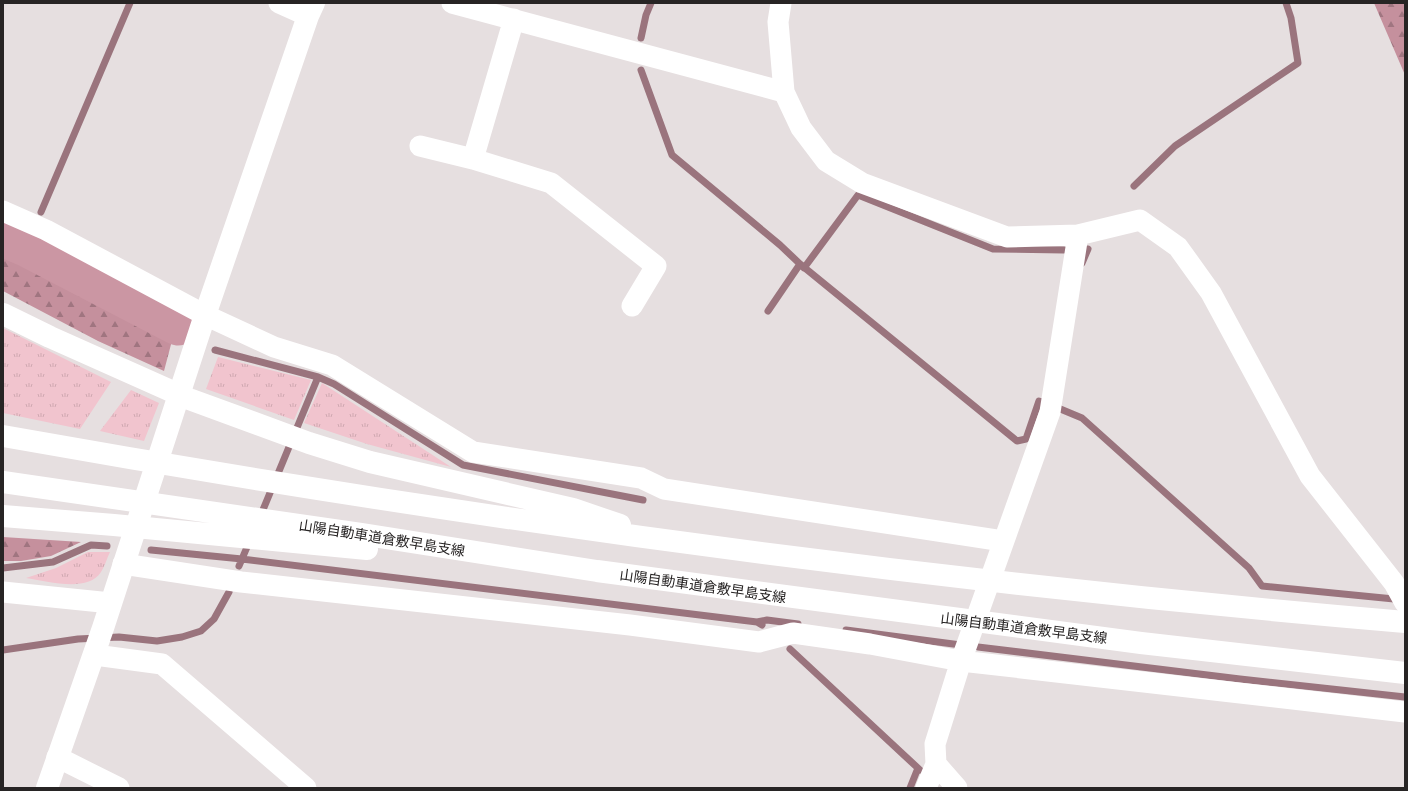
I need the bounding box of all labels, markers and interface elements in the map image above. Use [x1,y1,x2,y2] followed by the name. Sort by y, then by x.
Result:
[298,517,466,560] street label: 山陽自動車道倉敷早島支線
[619,566,787,607] street label: 山陽自動車道倉敷早島支線
[940,610,1108,647] street label: 山陽自動車道倉敷早島支線

